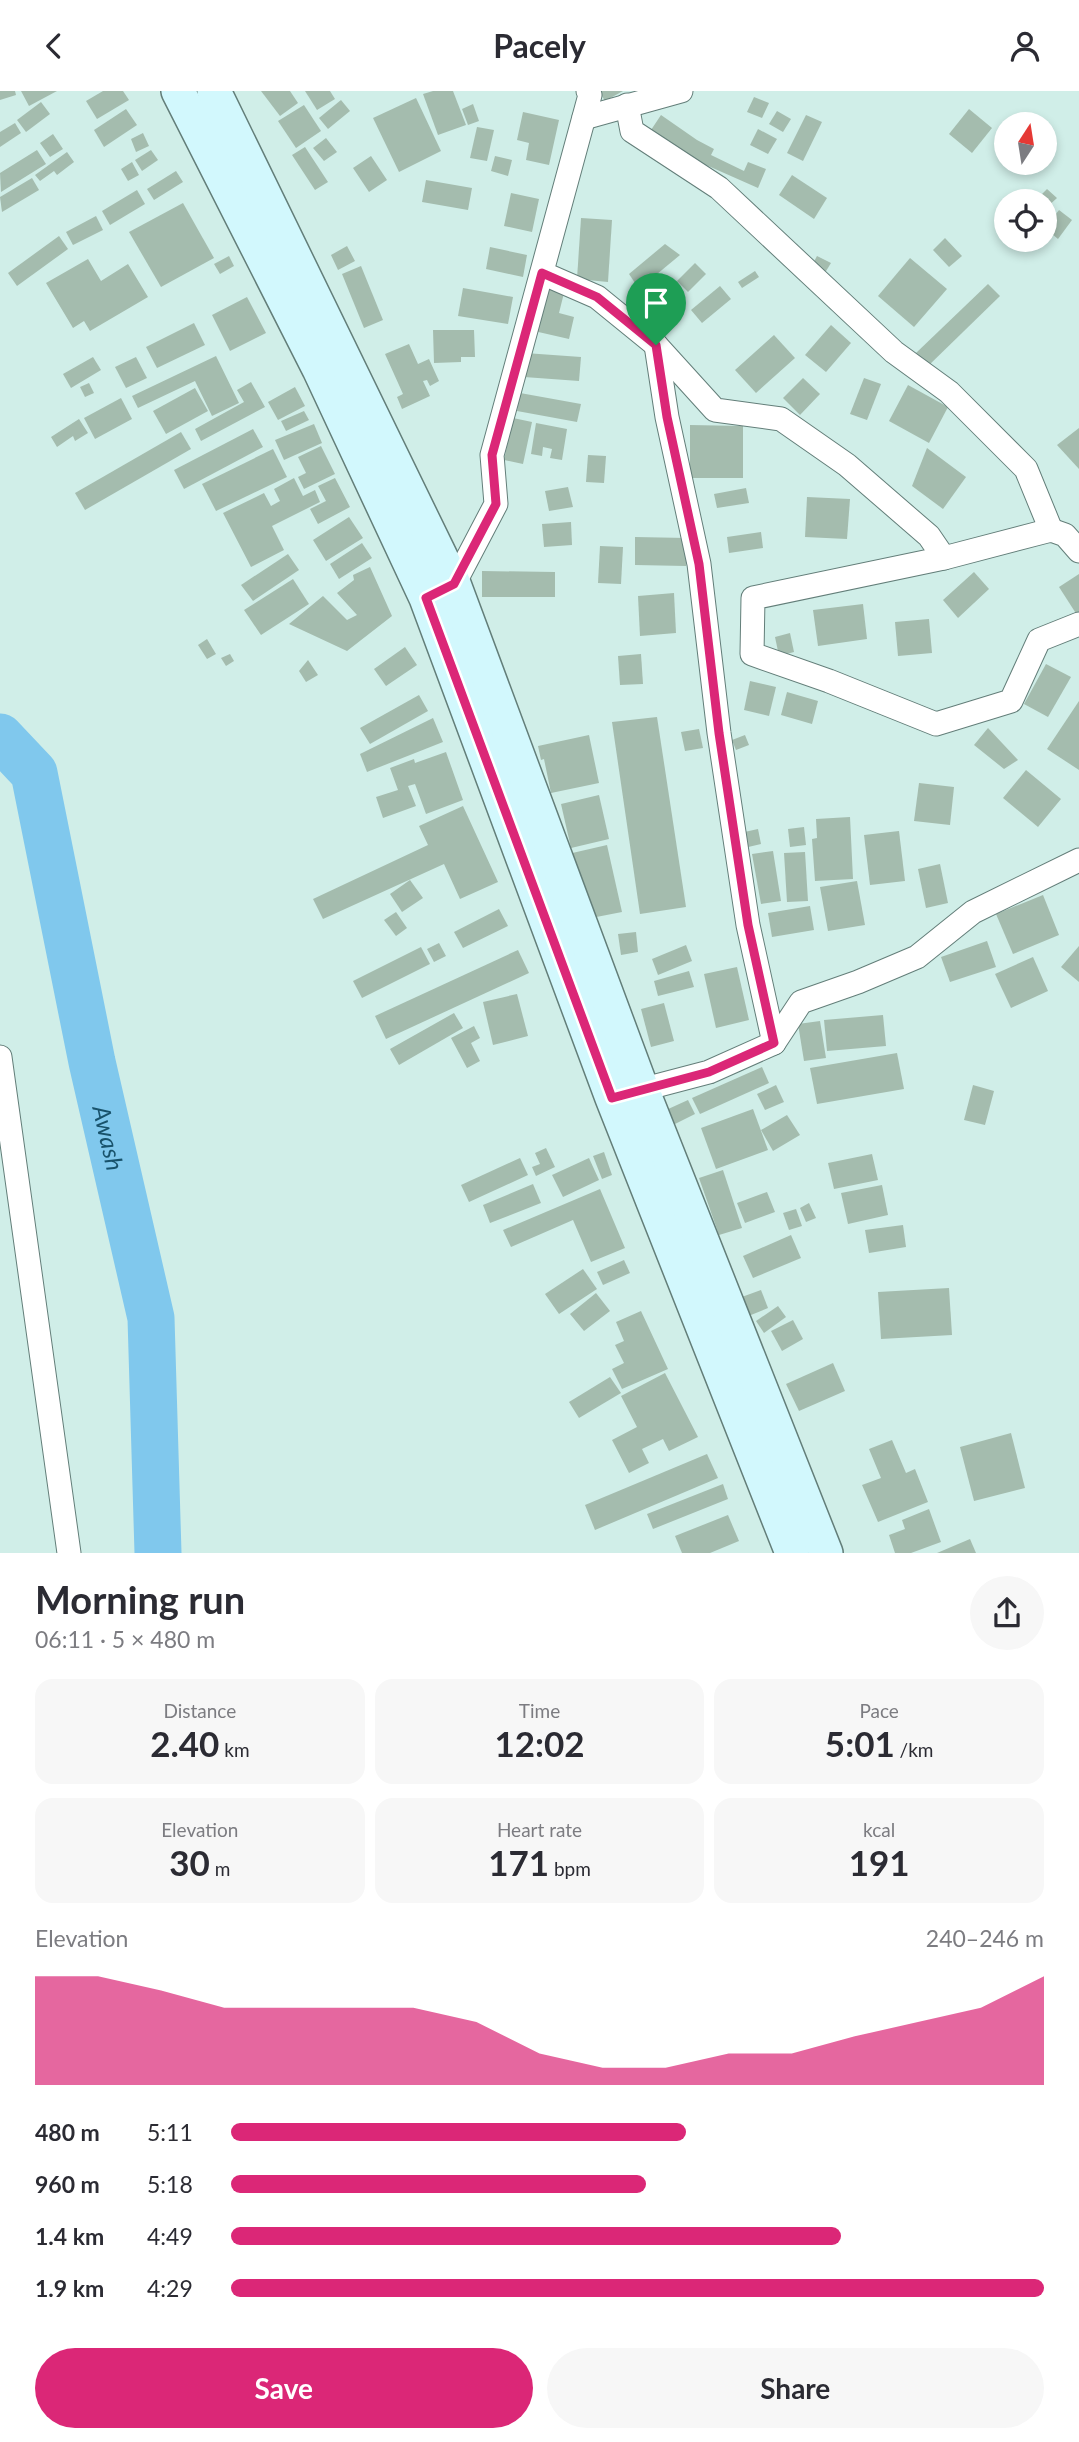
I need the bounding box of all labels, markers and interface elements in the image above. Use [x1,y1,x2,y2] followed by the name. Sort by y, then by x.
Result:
[493,26,586,65] text: Pacely
[35,27,73,65] icon: back
[1006,27,1044,65] icon: person
[994,112,1057,175] north arrow
[994,112,1057,252] map controls
[994,189,1057,252] button: locate
[626,273,686,345] pin
[637,284,675,322] icon: arrive
[88,1101,131,1173] water label: Awash
[35,1576,245,1622] text: Morning run
[970,1576,1044,1650] button: share
[35,1625,215,1653] text: 06:11 · 5 × 480 m
[163,1699,236,1722] text: Distance
[519,1699,560,1722] text: Time
[859,1699,899,1722] text: Pace
[150,1722,219,1764] text: 2.40
[494,1722,585,1764] text: 12:02
[825,1722,895,1764] text: 5:01
[219,1738,250,1761] text: km
[895,1738,933,1761] text: /km
[161,1818,238,1841] text: Elevation
[497,1818,582,1841] text: Heart rate
[863,1818,895,1841] text: kcal
[169,1841,210,1883] text: 30
[488,1841,549,1883] text: 171
[849,1841,910,1883] text: 191
[210,1857,230,1880] text: m
[549,1857,591,1880] text: bpm
[35,1924,128,1952] text: Elevation
[926,1924,1044,1952] text: 240–246 m
[35,2118,100,2146] text: 480 m
[147,2118,193,2146] text: 5:11
[35,2170,100,2198] text: 960 m
[147,2170,193,2198] text: 5:18
[35,2222,104,2250] text: 1.4 km
[147,2222,193,2250] text: 4:49
[35,2274,104,2302] text: 1.9 km
[147,2274,193,2302] text: 4:29
[35,2348,533,2428] button: Save
[547,2348,1044,2428] button: Share

